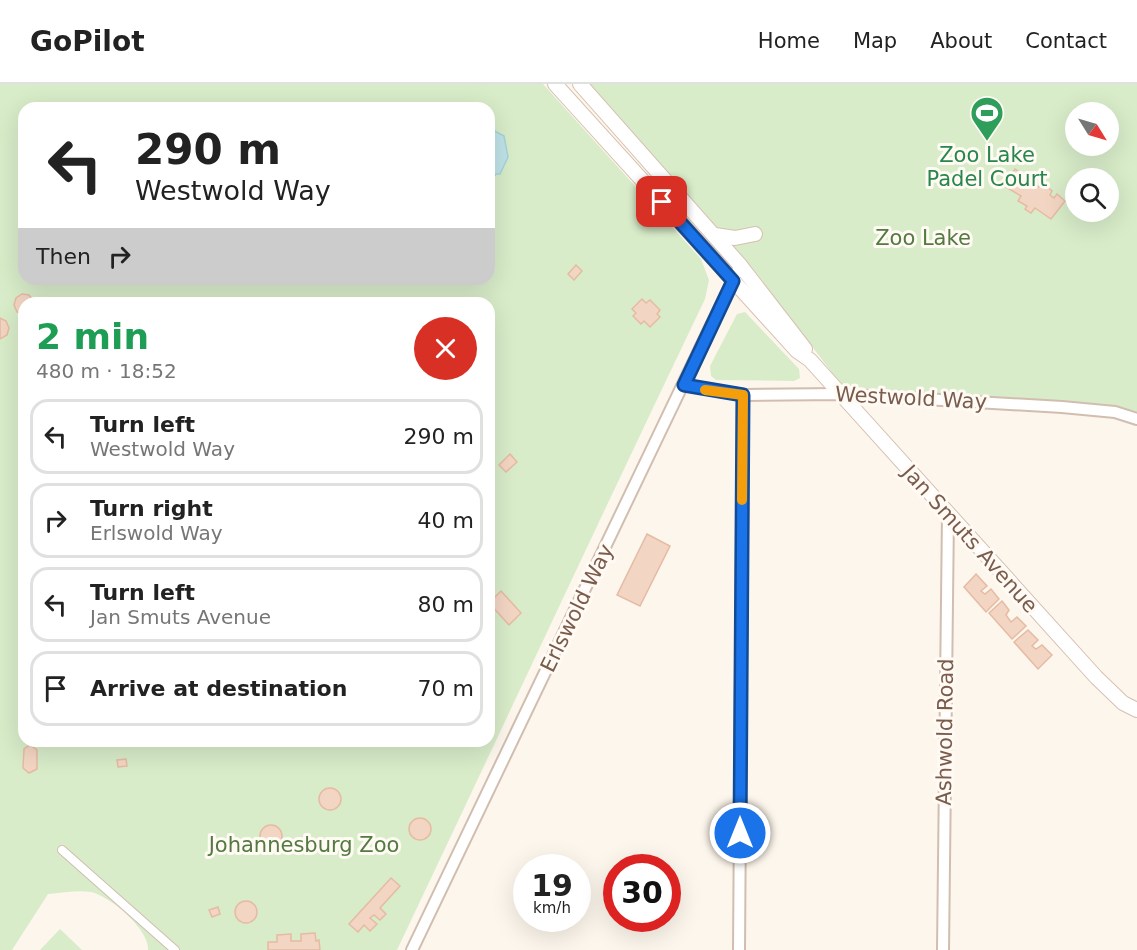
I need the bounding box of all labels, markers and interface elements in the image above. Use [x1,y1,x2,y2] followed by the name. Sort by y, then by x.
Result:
[30,25,145,58] text: GoPilot
[758,29,820,53] text: Home
[853,29,897,53] text: Map
[930,29,992,53] text: About
[1025,29,1107,53] text: Contact
[969,95,1005,142] sports icon: Zoo Lake Padel Court
[1065,102,1119,156] north arrow
[1065,102,1119,222] map controls
[135,125,281,174] text: 290 m
[36,126,114,204] icon: left
[926,143,1048,191] place label: Zoo Lake Padel Court
[1065,168,1119,222] button: search
[135,175,331,206] text: Westwold Way
[636,176,687,227] pin
[645,185,678,218] icon: arrive
[875,226,971,250] park label: Zoo Lake
[103,240,136,273] icon: right
[36,244,91,269] text: Then
[36,316,149,357] text: 2 min
[414,317,477,380] button: close
[36,359,177,383] text: 480 m · 18:52
[834,382,988,414] street label: Westwold Way
[90,412,195,437] text: Turn left
[39,420,72,453] icon: left
[404,424,474,449] text: 290 m
[90,437,235,461] text: Westwold Way
[896,459,1042,618] street label: Jan Smuts Avenue
[90,496,213,521] text: Turn right
[39,504,72,537] icon: right
[418,508,474,533] text: 40 m
[90,521,223,545] text: Erlswold Way
[536,540,618,676] street label: Erlswold Way
[90,580,195,605] text: Turn left
[39,588,72,621] icon: left
[418,592,474,617] text: 80 m
[90,605,271,629] text: Jan Smuts Avenue
[932,658,958,806] street label: Ashwold Road
[39,672,72,705] icon: arrive
[90,676,347,701] text: Arrive at destination
[418,676,474,701] text: 70 m
[708,801,772,865] position arrow
[207,833,399,857] park label: Johannesburg Zoo
[603,854,681,932] speed limit sign: 30
[531,868,573,903] text: 19
[533,899,571,917] text: km/h

